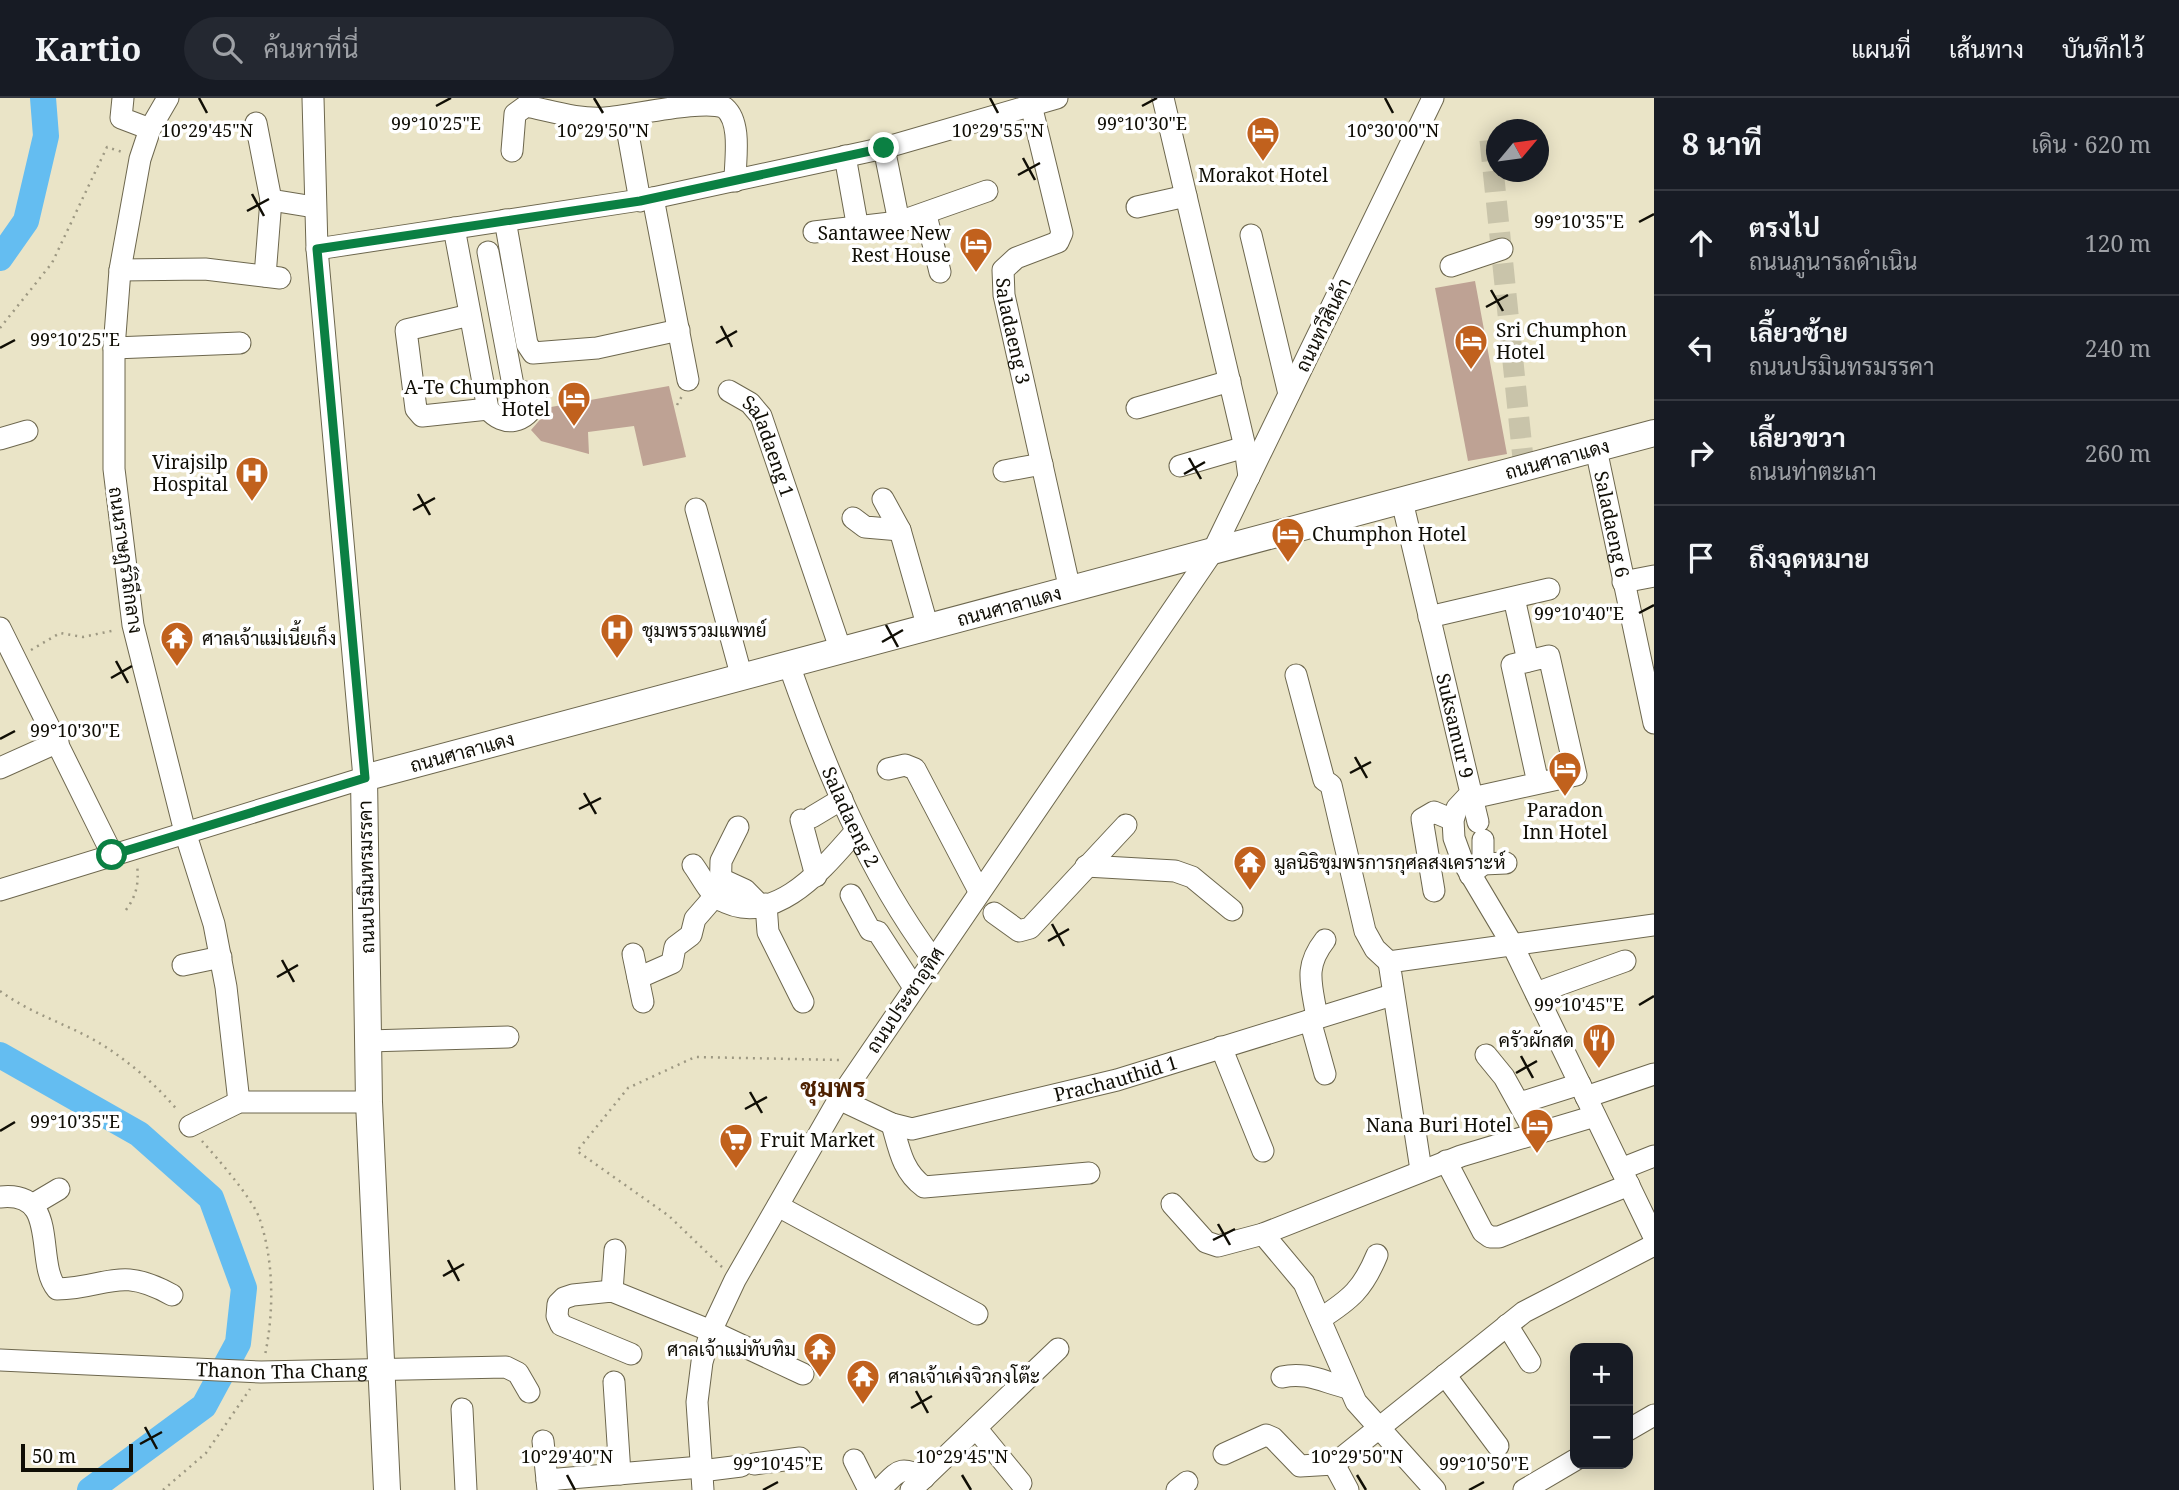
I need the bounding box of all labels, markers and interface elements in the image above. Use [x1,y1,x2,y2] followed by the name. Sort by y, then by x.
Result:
[184,17,674,80] search box
[35,26,142,71] text: Kartio
[208,29,246,67] icon: search
[264,30,359,66] text: ค้นหาที่นี่
[1851,32,1911,65] text: แผนที่
[1949,32,2024,65] text: เส้นทาง
[2062,32,2144,65] text: บันทึกไว้
[391,111,481,135] text: 99°10'25"E
[1097,111,1187,135] text: 99°10'30"E
[1244,114,1282,163] hotel icon: Morakot Hotel
[161,118,254,142] text: 10°29'45"N
[557,118,650,142] text: 10°29'50"N
[952,118,1045,142] text: 10°29'55"N
[1347,118,1440,142] text: 10°30'00"N
[1486,119,1549,182] north arrow
[1682,123,1762,164] text: 8 นาที
[2032,128,2151,160] text: เดิน · 620 m
[868,132,899,163] route end
[1198,162,1328,188] place label: Morakot Hotel
[1534,209,1624,233] text: 99°10'35"E
[1749,209,1820,245] text: ตรงไป
[818,220,952,268] place label: Santawee New Rest House
[1682,224,1720,262] icon: ahead
[957,225,995,274] hotel icon: Santawee New Rest House
[2085,227,2151,259] text: 120 m
[1749,245,1917,277] text: ถนนภูนารถดำเนิน
[1289,274,1357,376] street label: ถนนทวีสินค้า
[990,277,1037,387] street label: Saladaeng 3
[1749,314,1848,350] text: เลี้ยวซ้าย
[1496,317,1627,365] place label: Sri Chumphon Hotel
[1452,322,1490,371] hotel icon: Sri Chumphon Hotel
[30,327,120,351] text: 99°10'25"E
[1682,329,1720,367] icon: left
[2085,332,2151,364] text: 240 m
[1749,350,1934,382] text: ถนนปรมินทรมรรคา
[404,374,550,422] place label: A-Te Chumphon Hotel
[555,379,593,428] hotel icon: A-Te Chumphon Hotel
[738,389,801,501] street label: Saladaeng 1
[1749,419,1846,455] text: เลี้ยวขวา
[1502,433,1612,485] street label: ถนนศาลาแดง
[1682,434,1720,472] icon: right
[2085,437,2151,469] text: 260 m
[152,449,228,497] place label: Virajsilp Hospital
[233,454,271,503] hospital icon: Virajsilp Hospital
[1749,455,1877,487] text: ถนนท่าตะเภา
[1588,469,1636,580] street label: Saladaeng 6
[103,485,149,635] street label: ถนนราษฎร์วิถีกลาง
[1269,515,1307,564] hotel icon: Chumphon Hotel
[1312,521,1467,547] place label: Chumphon Hotel
[1682,539,1720,577] icon: arrive
[1749,540,1870,576] text: ถึงจุดหมาย
[954,580,1064,632] street label: ถนนศาลาแดง
[1534,601,1624,625] text: 99°10'40"E
[598,611,636,660] hospital icon: ชุมพรรวมแพทย์
[642,617,767,643] place label: ชุมพรรวมแพทย์
[158,619,196,668] temple icon: ศาลเจ้าแม่เนี้ยเก็ง
[202,620,336,651] place label: ศาลเจ้าแม่เนี้ยเก็ง
[1430,671,1480,781] street label: Suksamur 9
[30,718,120,742] text: 99°10'30"E
[407,726,517,778] street label: ถนนศาลาแดง
[1546,749,1584,798] hotel icon: Paradon Inn Hotel
[816,763,886,872] street label: Saladaeng 2
[1522,797,1608,845] place label: Paradon Inn Hotel
[352,800,380,954] street label: ถนนปรมินทรมรรคา
[96,839,127,870] route start
[1231,843,1269,892] temple icon: มูลนิธิชุมพรการกุศลสงเคราะห์
[1274,849,1506,876] place label: มูลนิธิชุมพรการกุศลสงเคราะห์
[860,942,950,1058] street label: ถนนประชาอุทิศ
[1534,992,1624,1016] text: 99°10'45"E
[1580,1021,1618,1070] restaurant icon: ครัวผักสด
[1499,1027,1574,1053] place label: ครัวผักสด
[1051,1049,1181,1108] street label: Prachauthid 1
[800,1069,866,1106] district label: ชุมพร
[1518,1106,1556,1155] hotel icon: Nana Buri Hotel
[30,1109,120,1133] text: 99°10'35"E
[1366,1112,1512,1138] place label: Nana Buri Hotel
[717,1121,755,1170] supermarket icon: Fruit Market
[760,1127,875,1153] place label: Fruit Market
[801,1330,839,1379] temple icon: ศาลเจ้าแม่ทับทิม
[667,1336,796,1362] place label: ศาลเจ้าแม่ทับทิม
[1570,1343,1633,1469] map controls
[1570,1343,1633,1406] button: +
[196,1356,368,1385] street label: Thanon Tha Chang
[844,1357,882,1406] temple icon: ศาลเจ้าเค่งจิวกงโต๊ะ
[888,1363,1040,1389] place label: ศาลเจ้าเค่งจิวกงโต๊ะ
[1570,1406,1633,1469] button: −
[21,1441,133,1473] scale bar
[32,1443,76,1469] text: 50 m
[521,1444,614,1468] text: 10°29'40"N
[916,1444,1009,1468] text: 10°29'45"N
[1311,1444,1404,1468] text: 10°29'50"N
[733,1451,823,1475] text: 99°10'45"E
[1439,1451,1529,1475] text: 99°10'50"E

